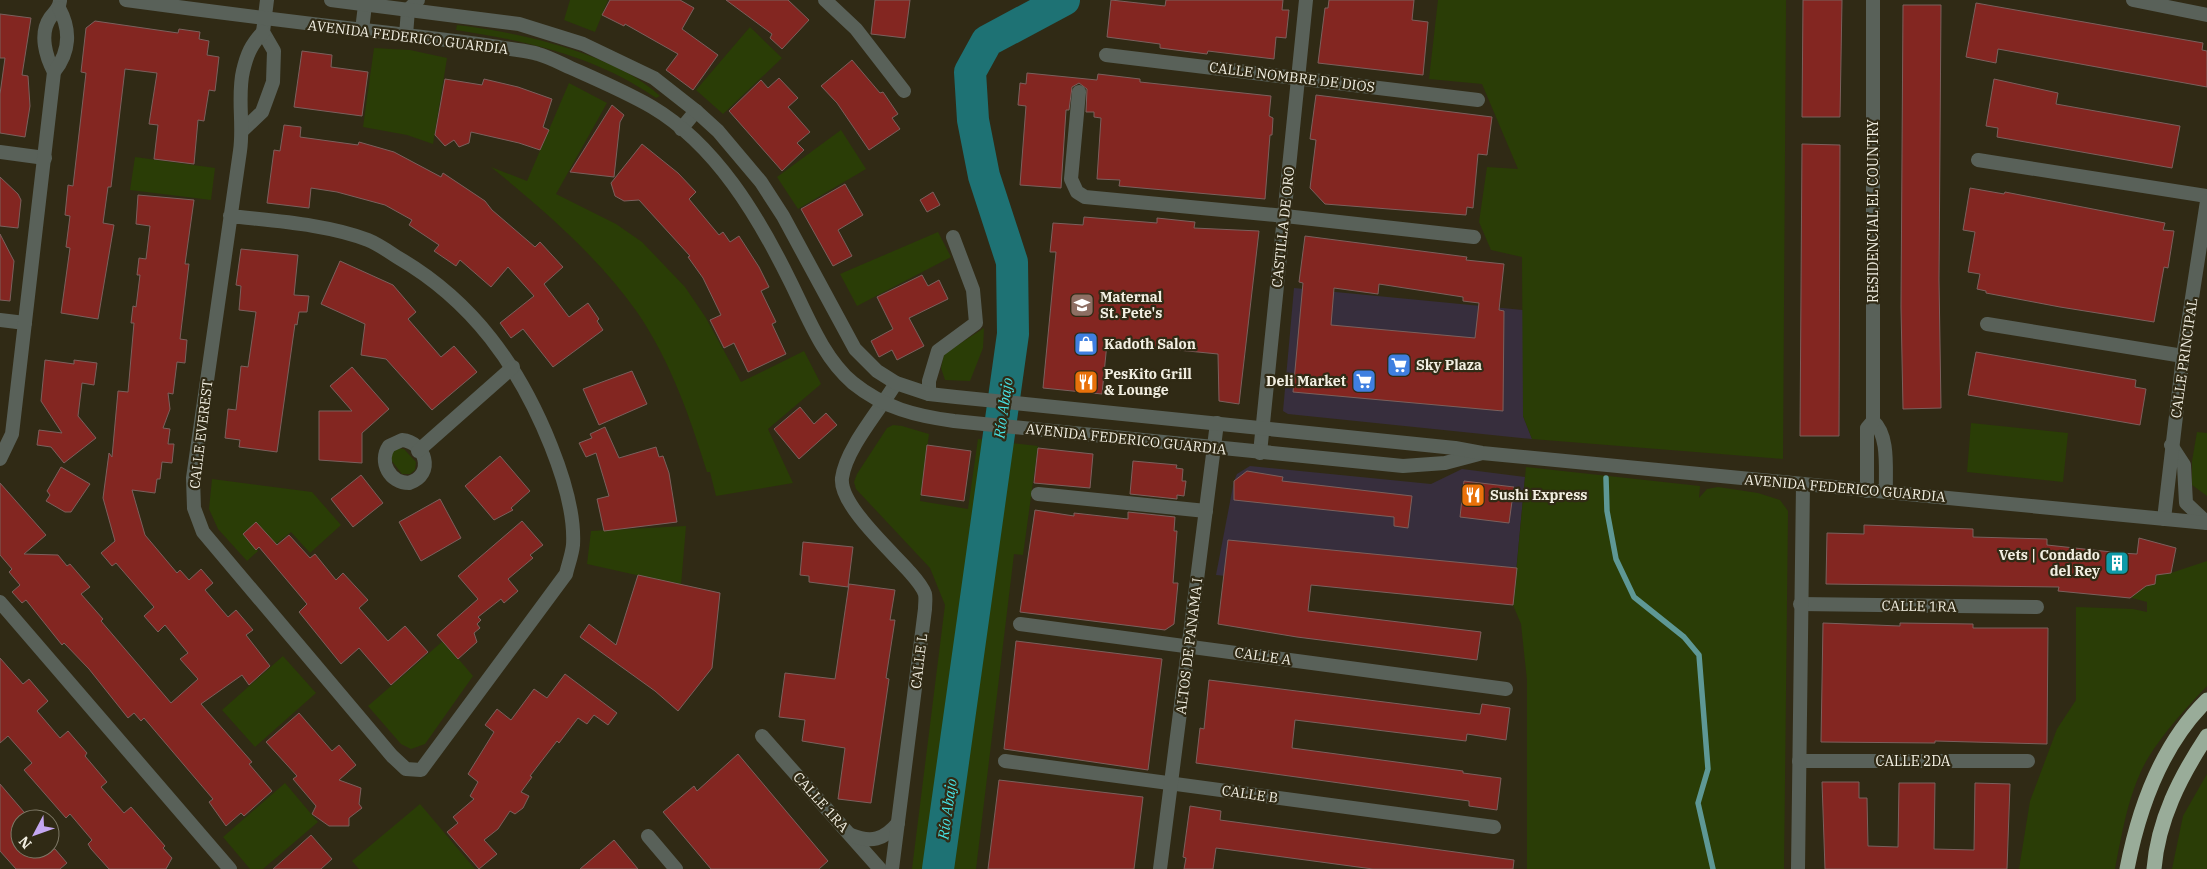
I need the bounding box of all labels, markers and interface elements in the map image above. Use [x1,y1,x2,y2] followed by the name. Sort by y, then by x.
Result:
[307,16,510,58] street label: AVENIDA FEDERICO GUARDIA
[1208,58,1376,96] street label: CALLE NOMBRE DE DIOS
[1864,119,1882,303] street label: RESIDENCIAL EL COUNTRY
[1268,166,1298,288] street label: CASTILLA DE ORO
[1100,288,1163,322] place label: Maternal St. Pete's
[1069,292,1095,318] school or university icon: Maternal St. Pete's
[2167,297,2201,419] street label: CALLE PRINCIPAL
[1073,331,1099,357] shop icon: Kadoth Salon
[1104,335,1196,353] place label: Kadoth Salon
[1386,352,1412,378] supermarket icon: Sky Plaza
[1416,356,1482,374] place label: Sky Plaza
[1104,365,1192,399] place label: PesKito Grill & Lounge
[1351,368,1377,394] supermarket icon: Deli Market
[1073,369,1099,395] restaurant icon: PesKito Grill & Lounge
[1266,372,1346,390] place label: Deli Market
[989,376,1017,441] water label: Río Abajo
[185,378,217,490] street label: CALLE EVEREST
[1025,420,1228,459] street label: AVENIDA FEDERICO GUARDIA
[1744,470,1947,506] street label: AVENIDA FEDERICO GUARDIA
[1460,482,1486,508] restaurant icon: Sushi Express
[1490,486,1587,504] place label: Sushi Express
[1999,546,2100,580] place label: Vets | Condado del Rey
[2104,550,2130,576] building icon: Vets | Condado del Rey
[1172,576,1206,715] street label: ALTOS DE PANAMA I
[1881,596,1957,616] street label: CALLE 1RA
[907,632,931,690] street label: CALLE L
[1234,643,1293,669] street label: CALLE A
[1876,752,1951,770] street label: CALLE 2DA
[789,768,853,836] street label: CALLE 1RA
[933,777,961,842] water label: Río Abajo
[1221,781,1279,807] street label: CALLE B
[10,809,60,859] north arrow
[15,832,36,853] text: N

